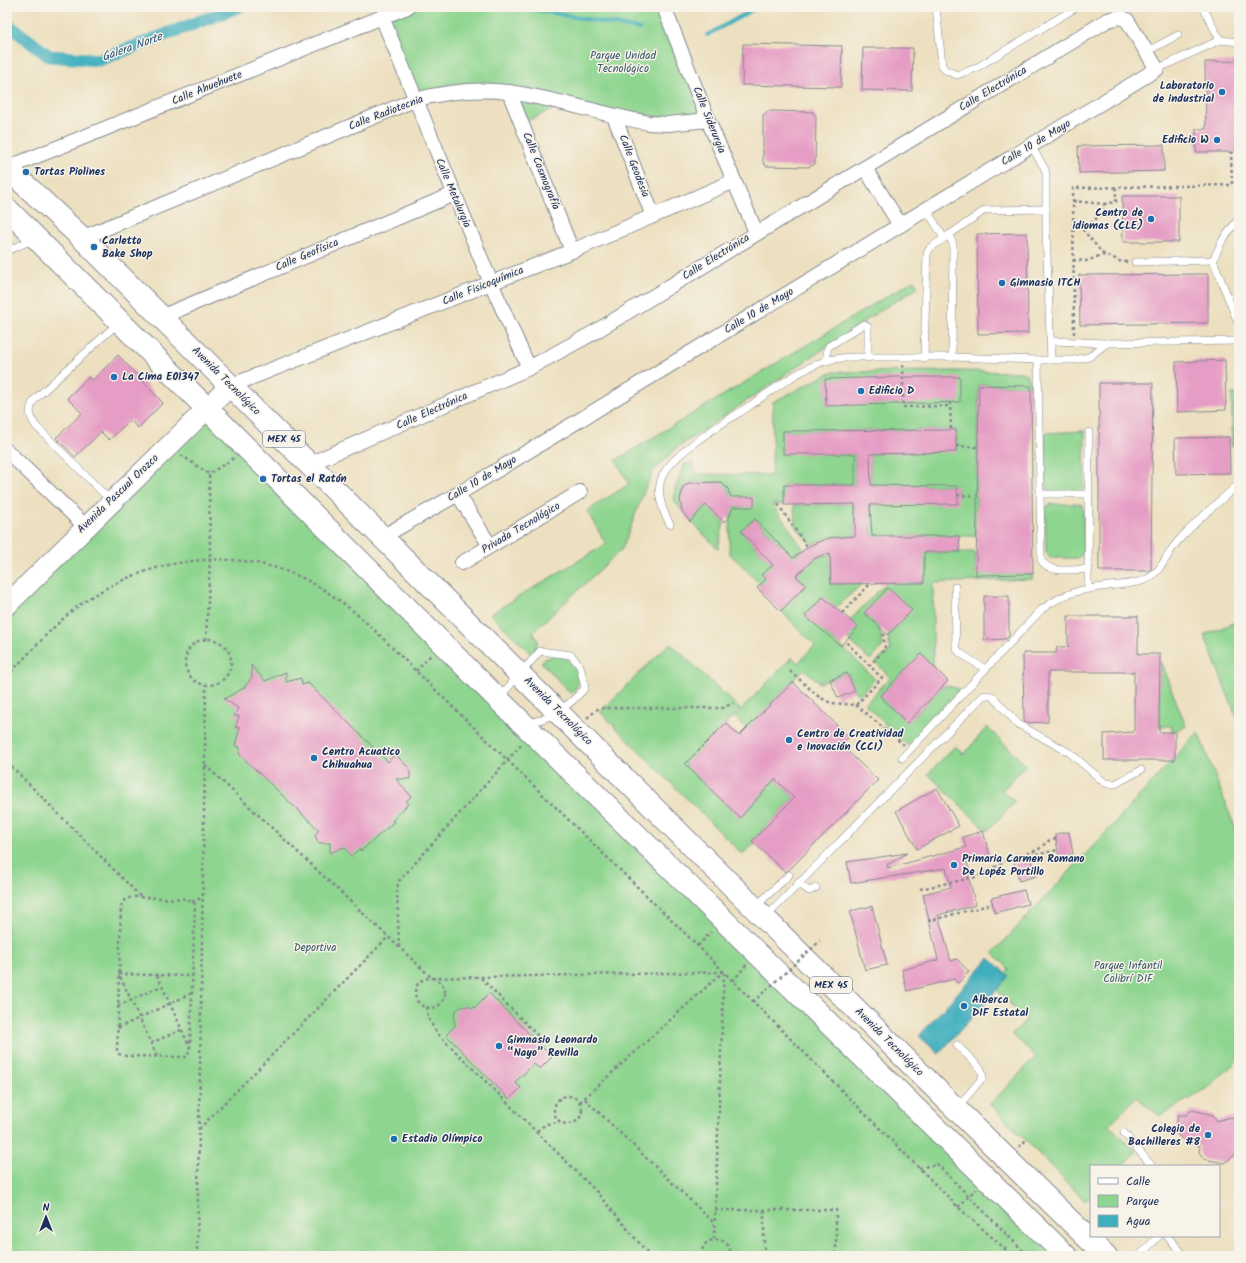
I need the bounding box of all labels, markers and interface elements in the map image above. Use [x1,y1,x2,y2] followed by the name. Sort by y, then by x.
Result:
[99,27,166,67] water label: Galera Norte
[590,47,656,78] park label: Parque Unidad Tecnológico
[955,61,1031,117] street label: Calle Electrónica
[169,66,245,110] street label: Calle Ahuehuete
[1153,77,1214,108] place label: Laboratorio de industrial
[687,84,731,156] street label: Calle Siderurgia
[1217,87,1227,97] marker: Laboratorio de industrial
[346,90,426,136] street label: Calle Radiotecnia
[998,115,1074,171] street label: Calle 10 de Mayo
[517,129,565,213] street label: Calle Cosmografía
[1162,131,1209,149] place label: Edificio W
[614,132,654,200] street label: Calle Geodesia
[1212,135,1222,145] marker: Edificio W
[430,155,476,231] street label: Calle Metalurgia
[34,163,106,181] place label: Tortas Piolines
[21,167,31,177] marker: Tortas Piolines
[1072,204,1144,235] place label: Centro de idiomas (CLE)
[1146,214,1156,224] marker: Centro de idiomas (CLE)
[679,229,753,285] street label: Calle Electrónica
[102,232,153,263] place label: Carletto Bake Shop
[273,234,341,276] street label: Calle Geofísica
[89,242,99,252] marker: Carletto Bake Shop
[439,261,527,311] street label: Calle Fisicoquímica
[1010,274,1081,292] place label: Gimnasio ITCH
[997,278,1007,288] marker: Gimnasio ITCH
[721,283,797,339] street label: Calle 10 de Mayo
[187,342,265,420] street label: Avenida Tecnológico
[122,368,199,386] place label: La Cima E01347
[109,372,119,382] marker: La Cima E01347
[869,382,915,400] place label: Edificio D
[856,386,866,396] marker: Edificio D
[393,387,471,435] street label: Calle Electrónica
[263,431,305,447] road number: MEX 45
[73,450,163,538] street label: Avenida Pascual Orozco
[444,451,520,507] street label: Calle 10 de Mayo
[271,470,347,488] place label: Tortas el Ratón
[258,474,268,484] marker: Tortas el Ratón
[478,497,564,559] street label: Privada Tecnológico
[519,672,597,750] street label: Avenida Tecnológico
[797,725,905,756] place label: Centro de Creatividad e Inovación (CCI)
[784,735,794,745] marker: Centro de Creatividad e Inovación (CCI)
[322,743,400,774] place label: Centro Acuatico Chihuahua
[309,753,319,763] marker: Centro Acuatico Chihuahua
[962,850,1085,881] place label: Primaria Carmen Romano De Lopéz Portillo
[949,860,959,870] marker: Primaria Carmen Romano De Lopéz Portillo
[294,939,336,957] park label: Deportiva
[1094,957,1163,988] park label: Parque Infantil Colibrí DIF
[810,977,852,993] road number: MEX 45
[972,991,1028,1022] place label: Alberca DIF Estatal
[959,1001,969,1011] marker: Alberca DIF Estatal
[850,1003,928,1081] street label: Avenida Tecnológico
[507,1031,597,1062] place label: Gimnasio Leonardo “Nayo” Revilla
[494,1041,504,1051] marker: Gimnasio Leonardo “Nayo” Revilla
[1128,1120,1201,1151] place label: Colegio de Bachilleres #8
[402,1130,483,1148] place label: Estadio Olímpico
[1203,1130,1213,1140] marker: Colegio de Bachilleres #8
[389,1134,399,1144] marker: Estadio Olímpico
[1090,1165,1220,1237] legend
[1126,1172,1151,1191] text: Calle
[1126,1192,1160,1211] text: Parque
[26,1197,66,1237] north arrow
[43,1199,50,1217] text: N
[1126,1212,1151,1231] text: Agua

